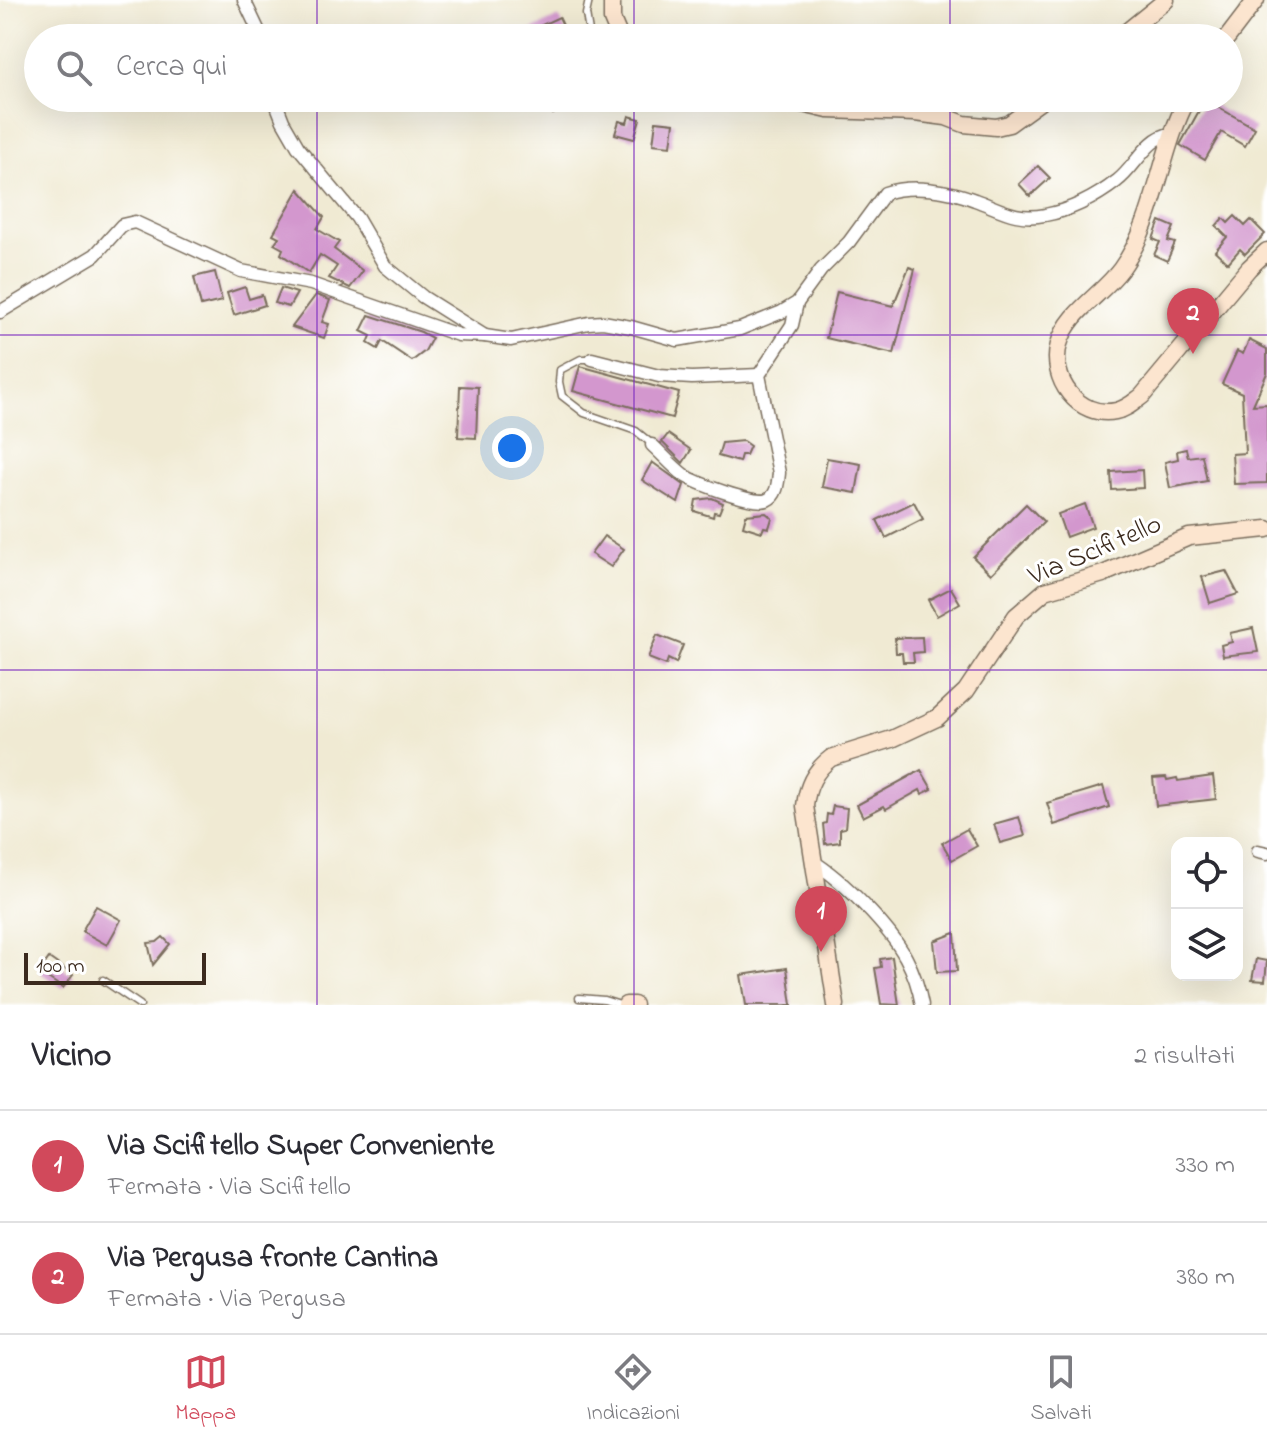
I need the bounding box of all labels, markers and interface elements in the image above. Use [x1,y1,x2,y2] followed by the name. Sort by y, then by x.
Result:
[24,24,1243,112] search box
[52,46,96,90] icon: search
[116,46,227,90] text: Cerca qui
[1167,288,1219,354] pin: 2
[492,428,532,468] your location
[1021,505,1168,598] street label: Via Scifitello
[1171,837,1243,981] map controls
[1171,837,1243,909] button: locate
[795,886,847,952] pin: 1
[1171,909,1243,981] button: layers
[24,949,206,985] scale bar
[36,951,85,983] text: 100 m
[32,1032,111,1082] text: Vicino
[1134,1038,1235,1076] text: 2 risultati
[108,1125,494,1169] text: Via Scifitello Super Conveniente
[54,1147,62,1185] text: 1
[1176,1147,1235,1185] text: 330 m
[108,1169,351,1207] text: Fermata · Via Scifitello
[108,1237,438,1281] text: Via Pergusa fronte Cantina
[52,1259,64,1297] text: 2
[1177,1259,1235,1297] text: 380 m
[108,1281,346,1319] text: Fermata · Via Pergusa
[175,1350,236,1430] tab: Mappa
[587,1350,680,1430] tab: Indicazioni
[1030,1350,1092,1430] tab: Salvati

